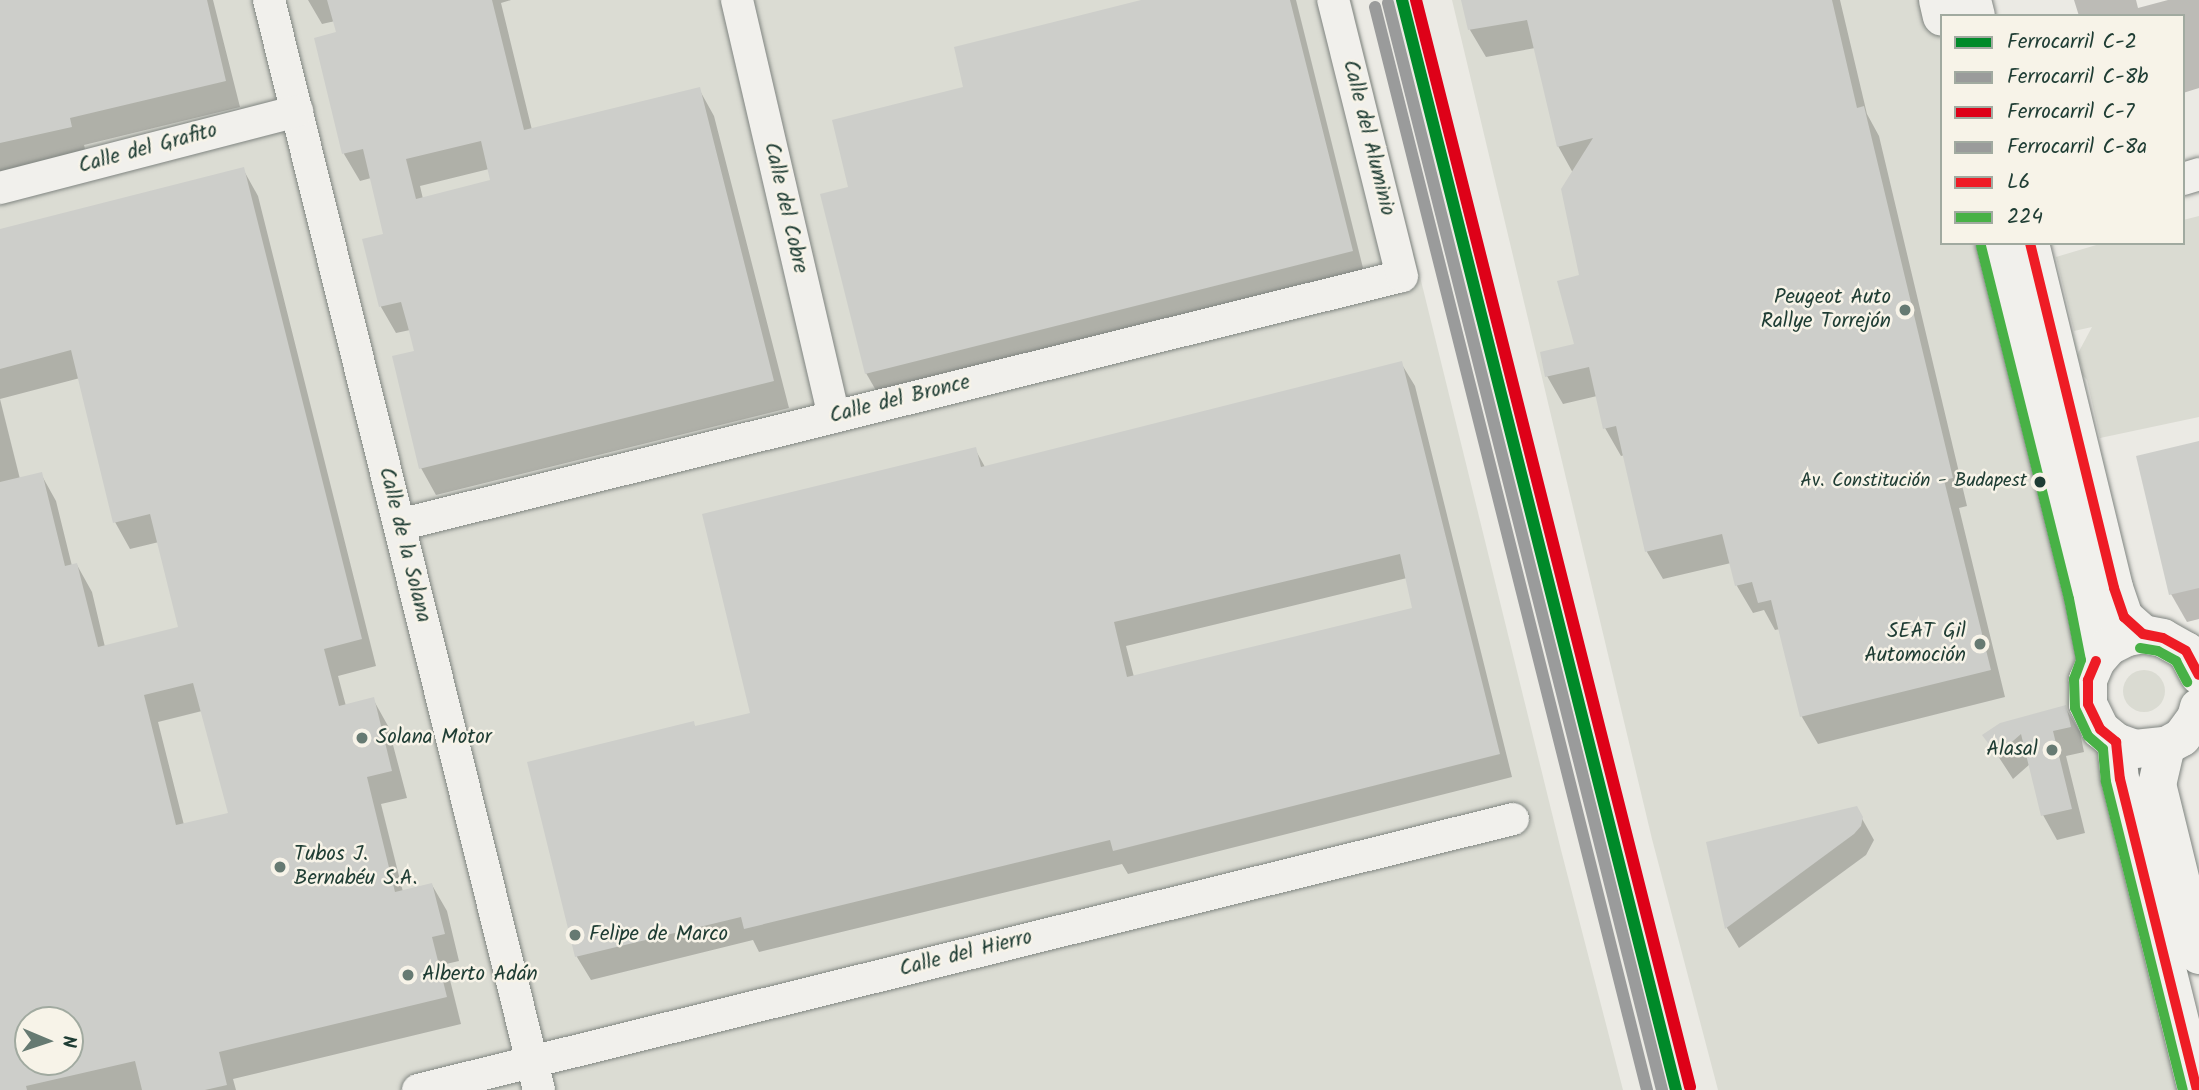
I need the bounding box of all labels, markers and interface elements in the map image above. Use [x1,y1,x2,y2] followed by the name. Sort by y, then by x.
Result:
[1940,14,2185,245] legend
[2007,26,2137,59] text: Ferrocarril C-2
[1336,58,1400,218] street label: Calle del Aluminio
[2007,61,2148,94] text: Ferrocarril C-8b
[2007,96,2134,129] text: Ferrocarril C-7
[76,118,220,180] street label: Calle del Grafito
[2007,131,2147,164] text: Ferrocarril C-8a
[758,140,812,276] street label: Calle del Cobre
[2007,166,2030,199] text: L6
[2007,201,2043,234] text: 224
[1761,285,1891,335] place label: Peugeot Auto Rallye Torrejón
[1897,302,1913,318] marker: Peugeot Auto Rallye Torrejón
[827,370,973,430] street label: Calle del Bronce
[373,465,435,625] street label: Calle de la Solana
[1800,471,2027,493] place label: Av. Constitución - Budapest
[2033,475,2047,489] marker: Av. Constitución - Budapest
[1864,619,1966,669] place label: SEAT Gil Automoción
[1972,636,1988,652] marker: SEAT Gil Automoción
[376,725,492,751] place label: Solana Motor
[354,730,370,746] marker: Solana Motor
[1986,737,2038,763] place label: Alasal
[2044,742,2060,758] marker: Alasal
[294,842,417,892] place label: Tubos J. Bernabéu S.A.
[272,859,288,875] marker: Tubos J. Bernabéu S.A.
[589,922,728,948] place label: Felipe de Marco
[897,925,1035,983] street label: Calle del Hierro
[567,927,583,943] marker: Felipe de Marco
[422,962,538,988] place label: Alberto Adán
[400,967,416,983] marker: Alberto Adán
[14,1006,84,1076] north arrow
[53,1035,83,1048] text: N

